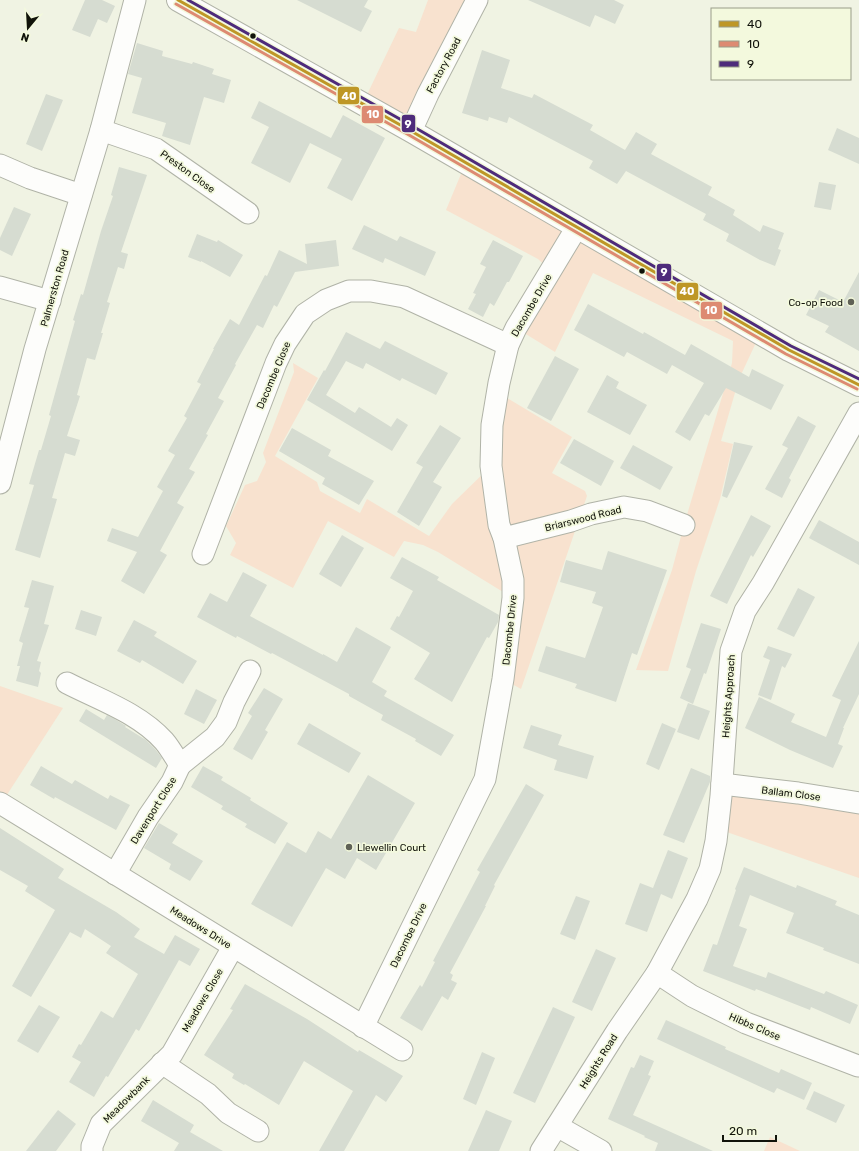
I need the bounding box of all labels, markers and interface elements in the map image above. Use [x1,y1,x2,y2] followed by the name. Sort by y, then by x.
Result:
[8,8,48,48] north arrow
[711,8,851,80] legend
[747,17,762,31] text: 40
[19,30,31,44] text: N
[248,31,258,41] unlabelled marker
[424,35,464,95] street label: Factory Road
[747,37,760,51] text: 10
[747,57,754,71] text: 9
[337,86,360,105] line badge: 40
[342,90,357,103] text: 40
[361,105,384,124] line badge: 10
[367,108,379,121] text: 10
[401,114,416,133] line badge: 9
[404,118,412,131] text: 9
[158,148,217,196] street label: Preston Close
[38,248,72,328] street label: Palmerston Road
[656,263,672,282] line badge: 9
[637,266,647,276] unlabelled marker
[660,266,668,279] text: 9
[509,272,555,339] street label: Dacombe Drive
[676,282,699,301] line badge: 40
[680,285,695,298] text: 40
[788,297,843,309] place label: Co-op Food
[846,297,856,307] marker: Co-op Food
[700,301,723,320] line badge: 10
[705,304,717,317] text: 10
[254,340,294,411] street label: Dacombe Close
[544,504,623,534] street label: Briarswood Road
[500,594,520,666] street label: Dacombe Drive
[720,654,738,738] street label: Heights Approach
[128,774,179,846] street label: Davenport Close
[761,784,822,804] street label: Ballam Close
[344,842,354,852] marker: Llewellin Court
[357,842,426,854] place label: Llewellin Court
[388,901,430,970] street label: Dacombe Drive
[168,904,234,952] street label: Meadows Drive
[180,966,226,1035] street label: Meadows Close
[727,1011,782,1043] street label: Hibbs Close
[577,1032,620,1091] street label: Heights Road
[101,1073,153,1126] street label: Meadowbank
[723,1117,776,1143] scale bar
[729,1124,757,1138] text: 20 m

